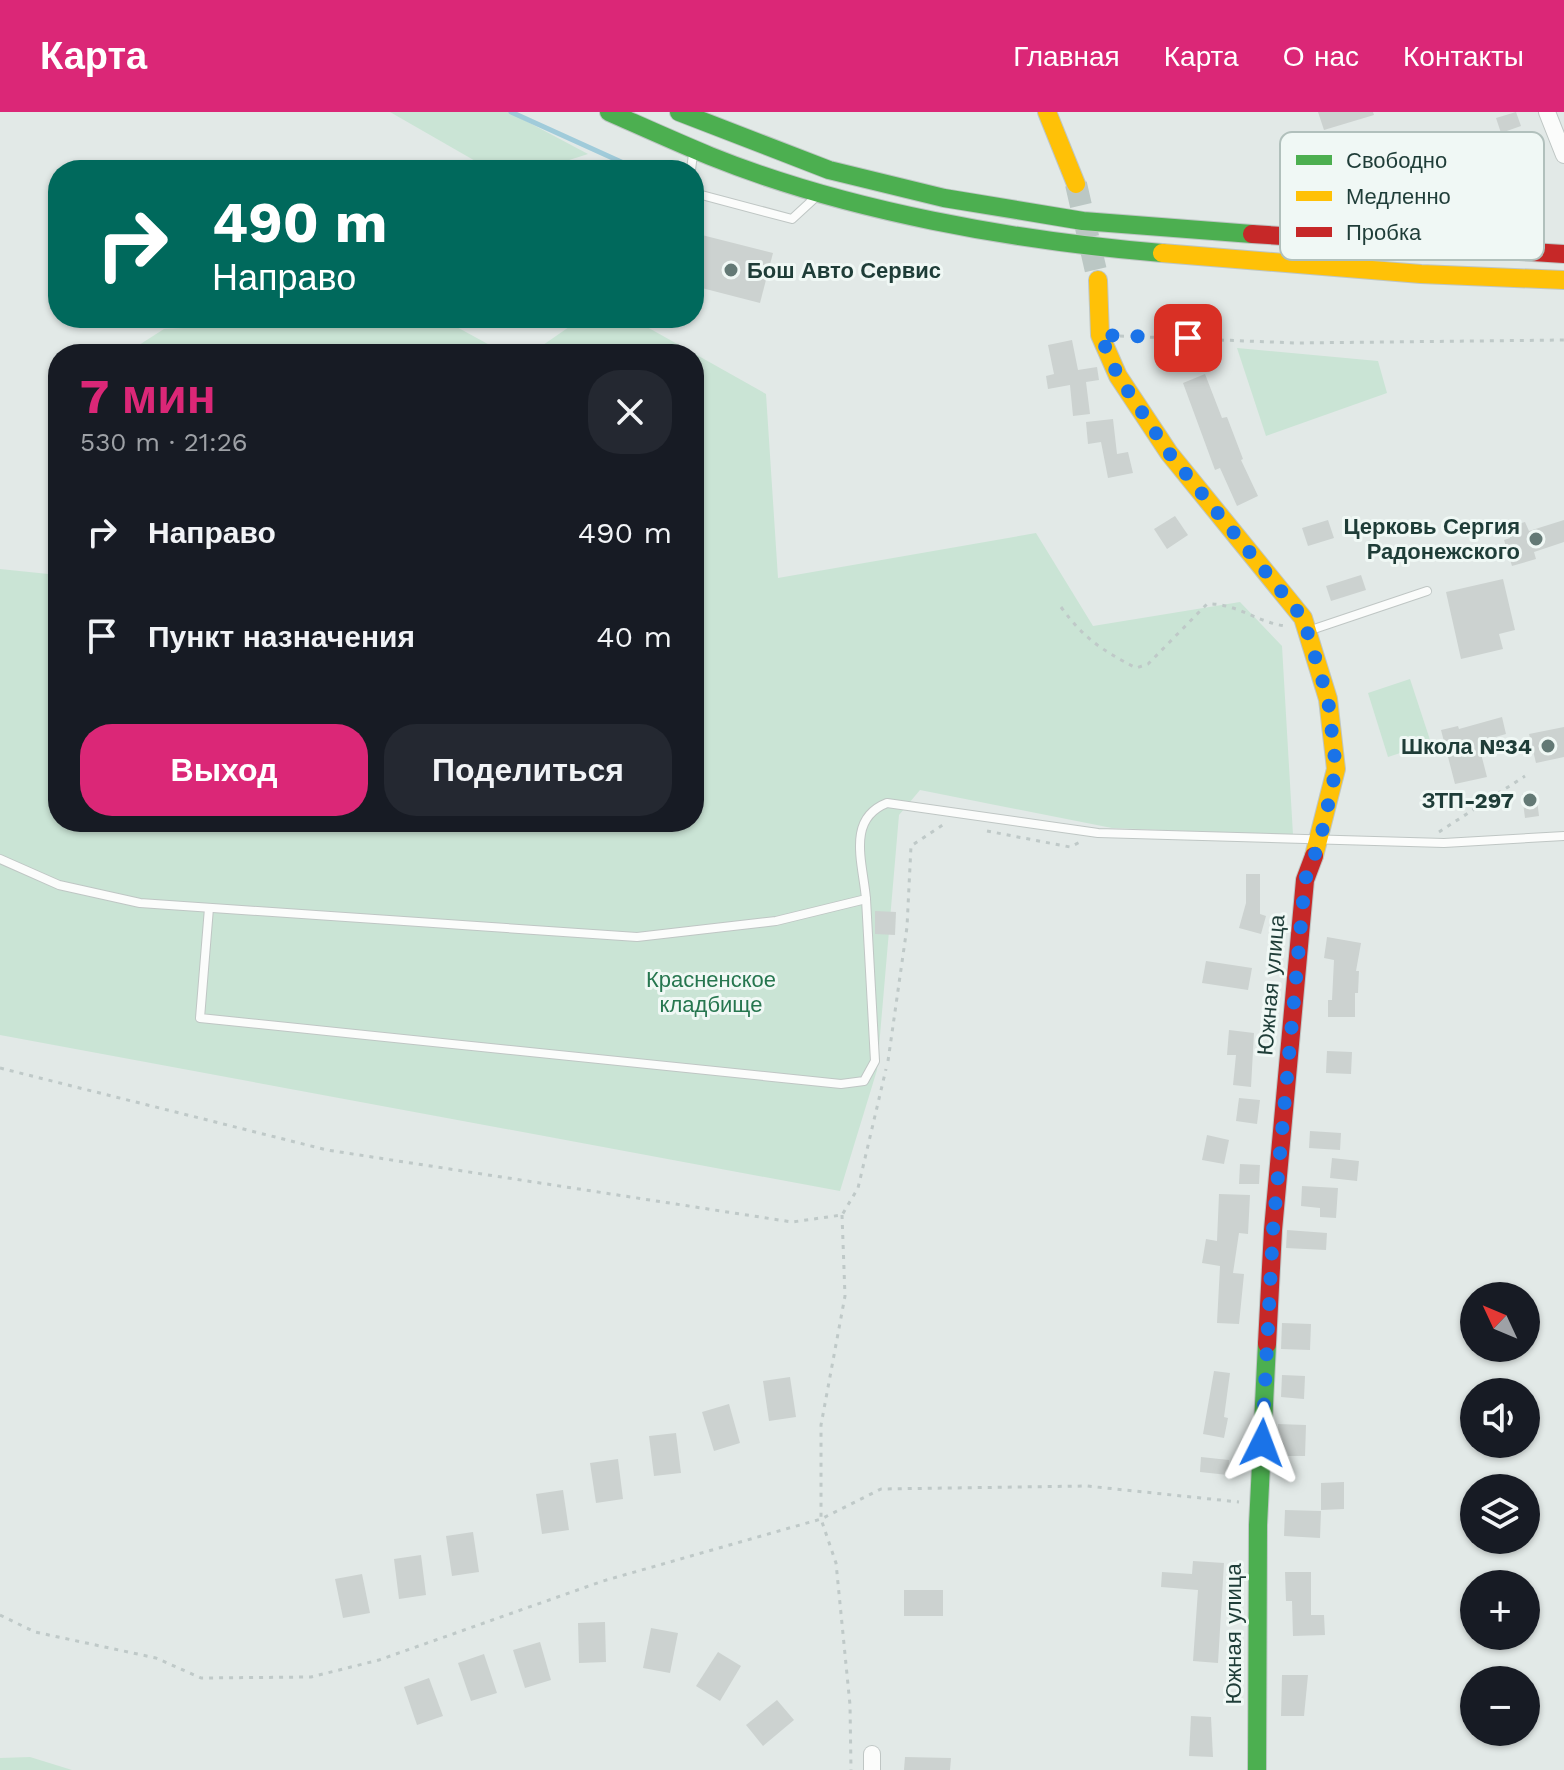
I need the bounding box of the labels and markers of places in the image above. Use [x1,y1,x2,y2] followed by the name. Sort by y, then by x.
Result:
[747,258,941,283] place label: Бош Авто Сервис
[722,261,740,279] marker: Бош Авто Сервис
[1154,304,1222,372] pin
[1343,514,1520,564] place label: Церковь Сергия Радонежского
[1527,530,1545,548] marker: Церковь Сергия Радонежского
[1401,734,1532,759] place label: Школа №34
[1539,737,1557,755] marker: Школа №34
[1422,788,1514,813] place label: ЗТП-297
[1521,791,1539,809] marker: ЗТП-297

